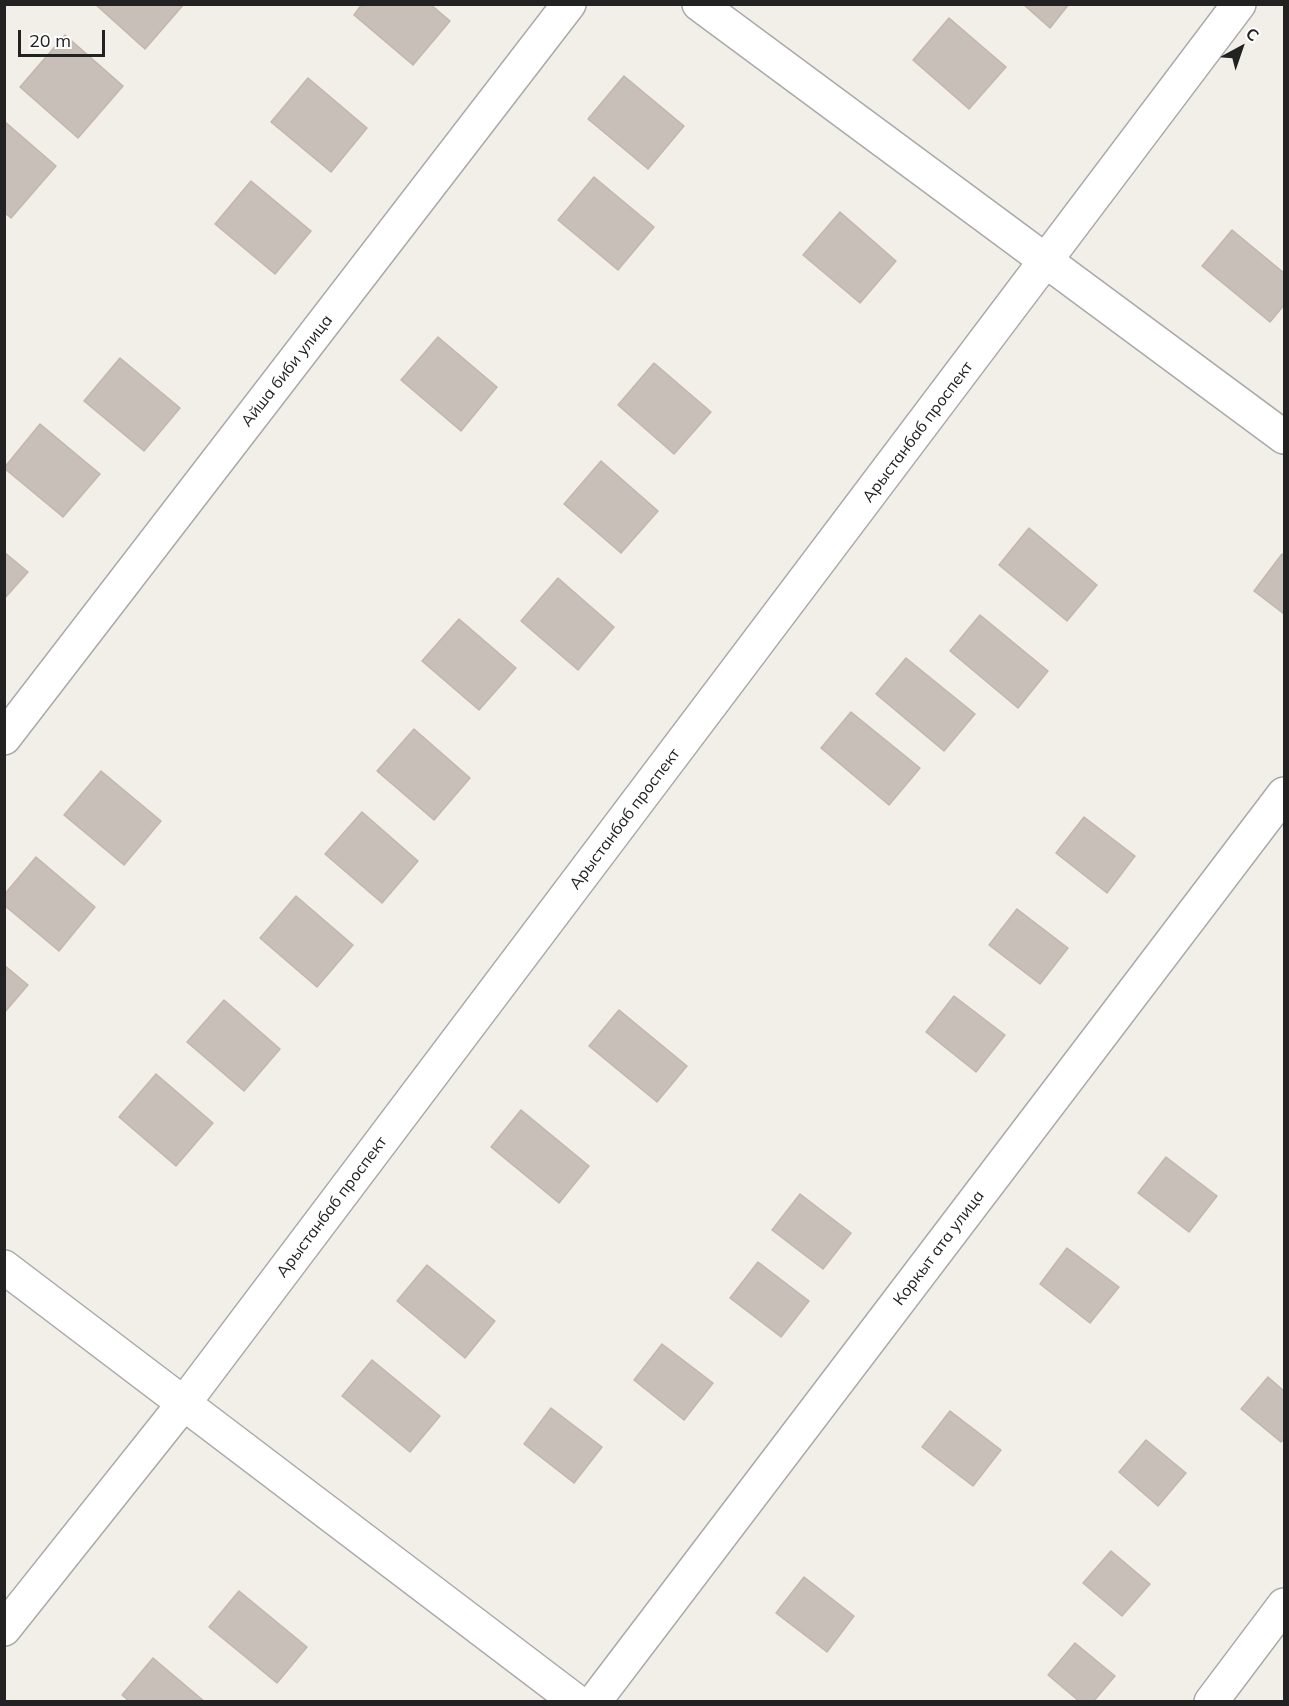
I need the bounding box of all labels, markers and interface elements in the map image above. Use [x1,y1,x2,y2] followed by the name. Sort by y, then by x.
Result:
[21,18,108,56] scale bar
[1211,18,1271,78] north arrow
[1242,23,1263,45] text: С
[29,29,71,52] text: 20 m
[237,311,337,431] street label: Айша биби улица
[859,358,977,506] street label: Арыстанбаб проспект
[566,745,684,893] street label: Арыстанбаб проспект
[273,1133,391,1281] street label: Арыстанбаб проспект
[889,1187,989,1309] street label: Коркыт ата улица

